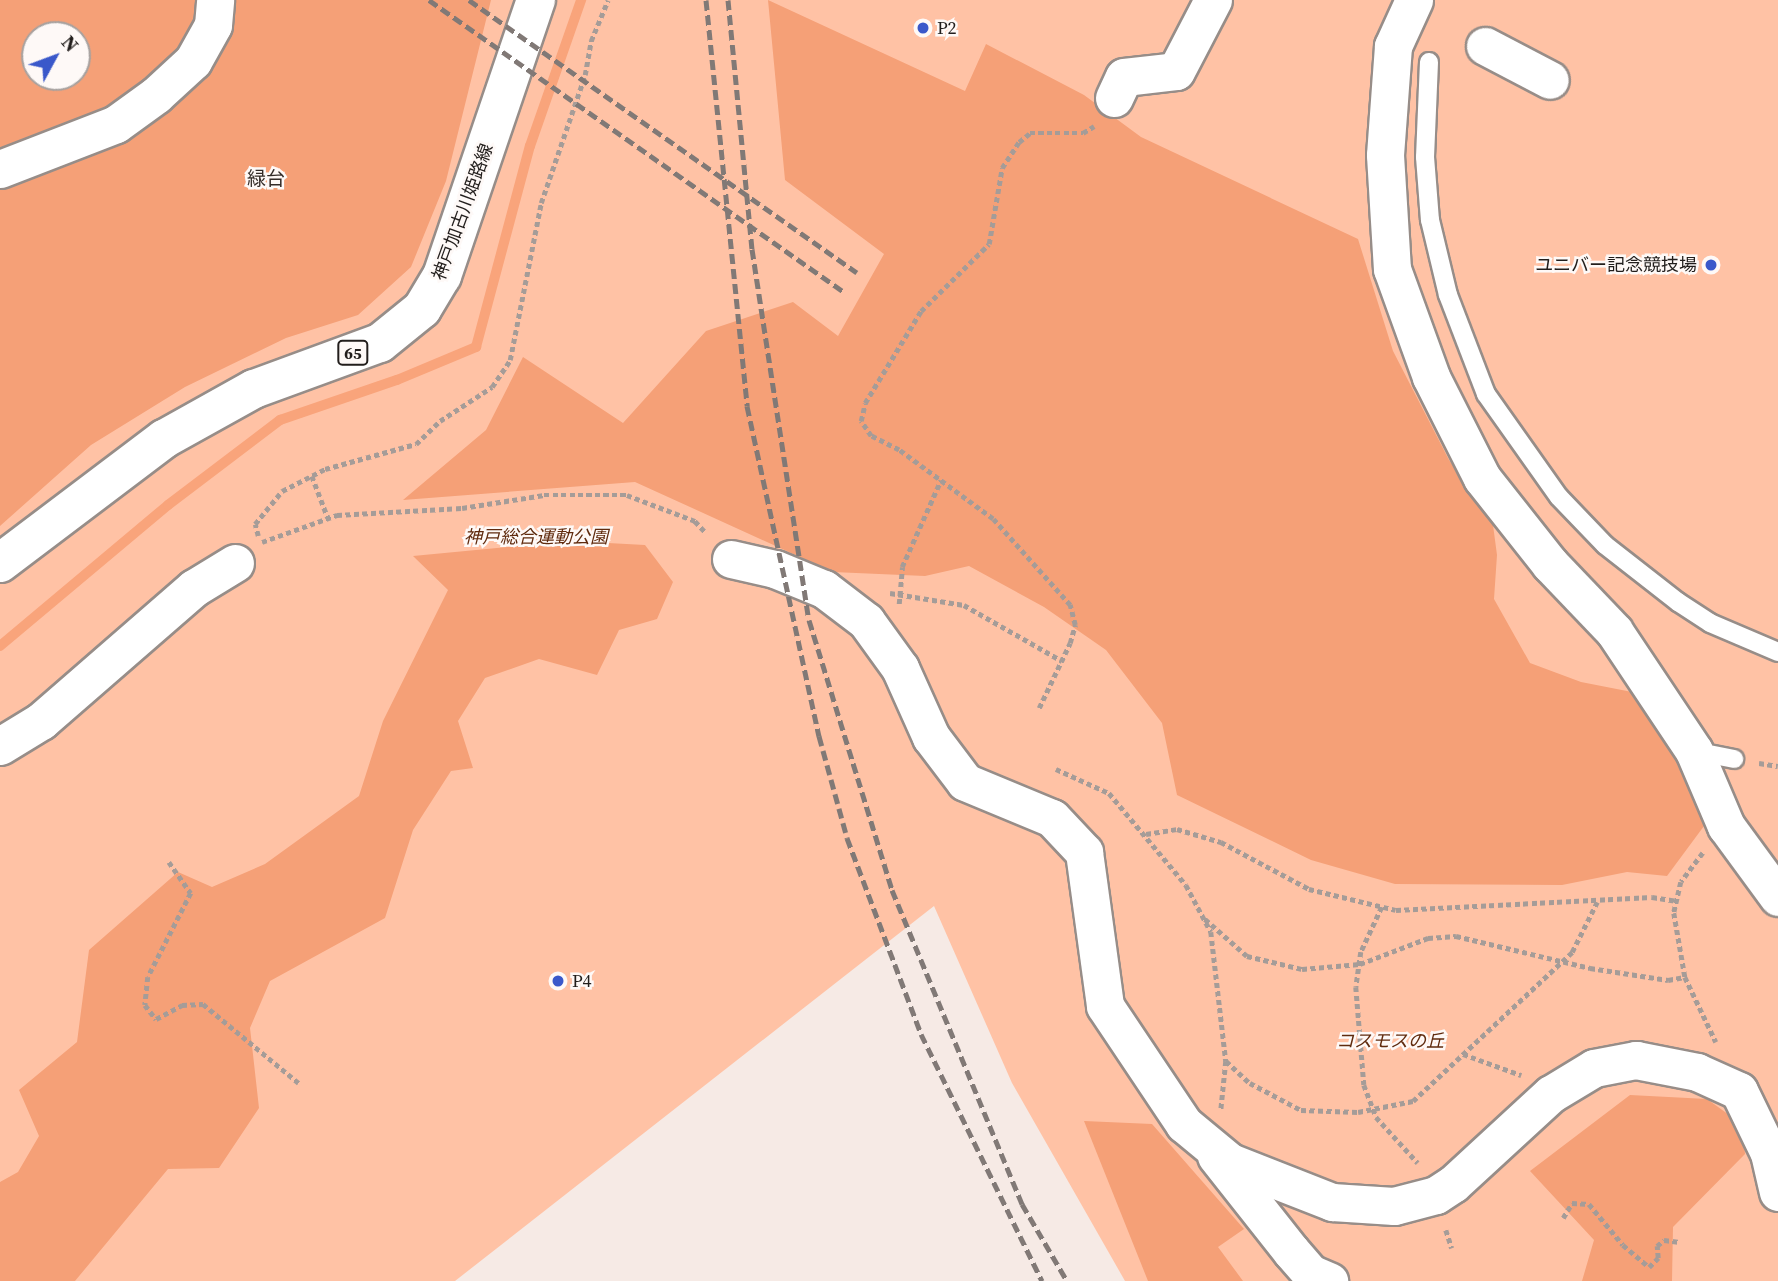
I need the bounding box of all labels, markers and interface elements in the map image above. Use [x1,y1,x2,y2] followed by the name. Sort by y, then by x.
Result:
[937,17,957,39] place label: P2
[915,20,931,36] marker: P2
[21,21,91,91] north arrow
[56,30,85,57] text: N
[428,141,498,283] street label: 神戸加古川姫路線
[247,168,285,190] district label: 緑台
[1535,254,1697,276] place label: ユニバー記念競技場
[1703,257,1719,273] marker: ユニバー記念競技場
[337,340,369,366] road number: 65
[464,526,608,548] park label: 神戸総合運動公園
[572,970,592,992] place label: P4
[550,973,566,989] marker: P4
[1336,1030,1444,1052] park label: コスモスの丘

